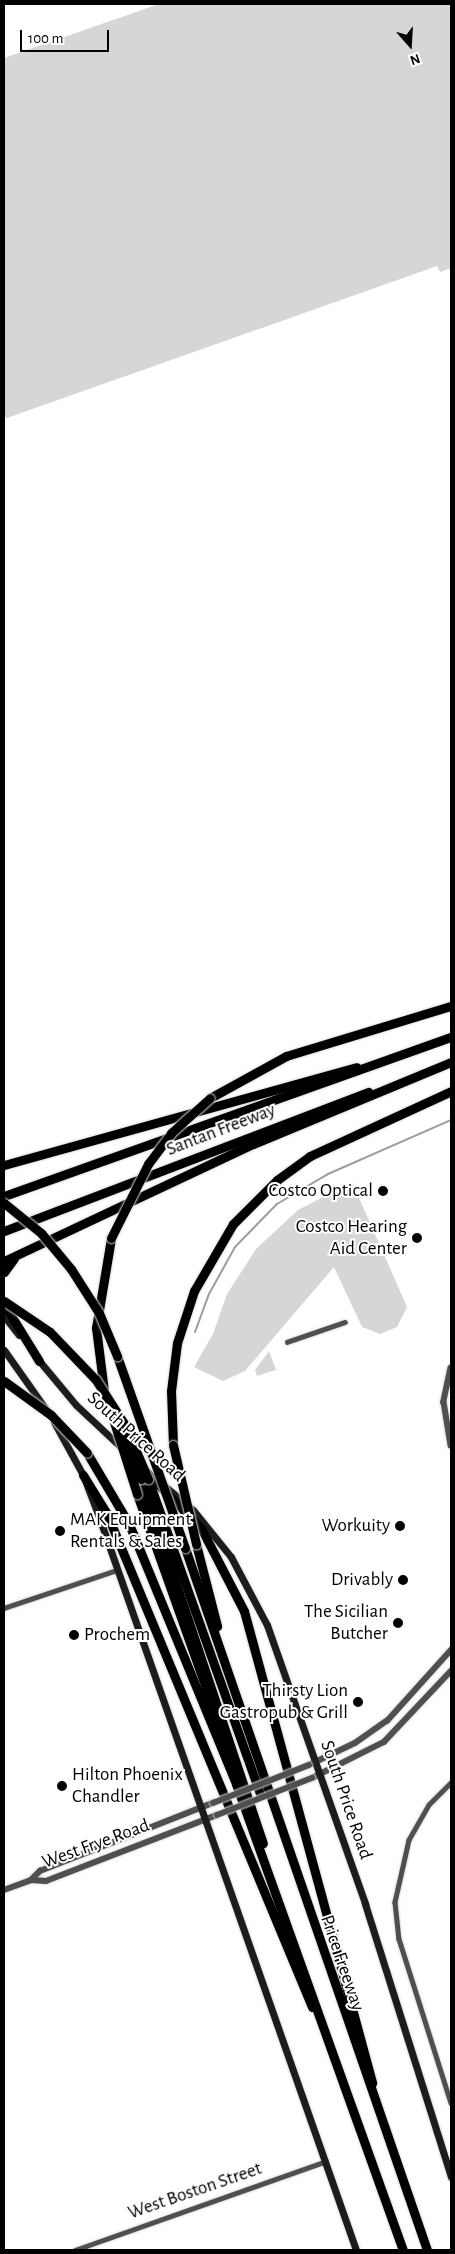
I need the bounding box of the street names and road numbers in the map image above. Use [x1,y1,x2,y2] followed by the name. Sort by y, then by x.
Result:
[163,1099,279,1161] street label: Santan Freeway
[82,1387,190,1487] street label: South Price Road
[315,1738,377,1862] street label: South Price Road
[39,1814,153,1874] street label: West Frye Road
[315,1912,369,2014] street label: Price Freeway
[125,2157,265,2225] street label: West Boston Street

